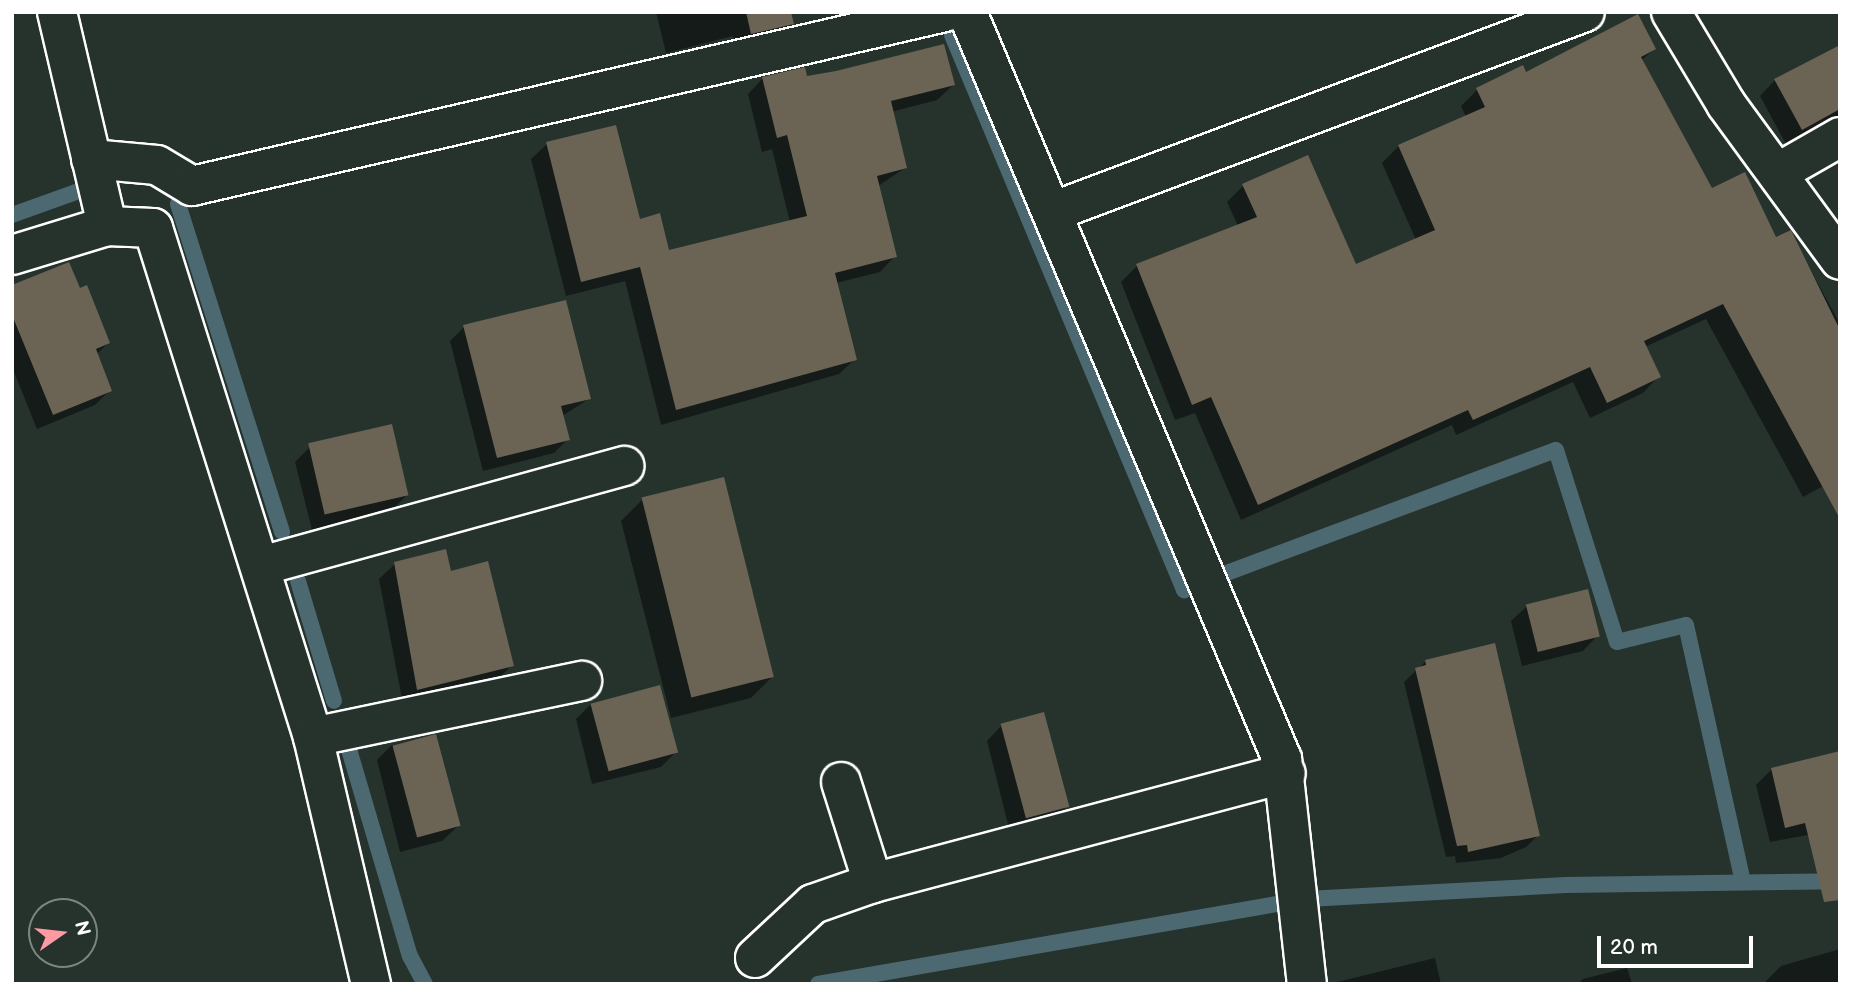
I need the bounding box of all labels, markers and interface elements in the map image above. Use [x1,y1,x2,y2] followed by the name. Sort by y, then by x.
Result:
[28,898,98,968] north arrow
[69,919,95,938] text: N
[1600,922,1756,966] scale bar
[1610,935,1658,960] text: 20 m

